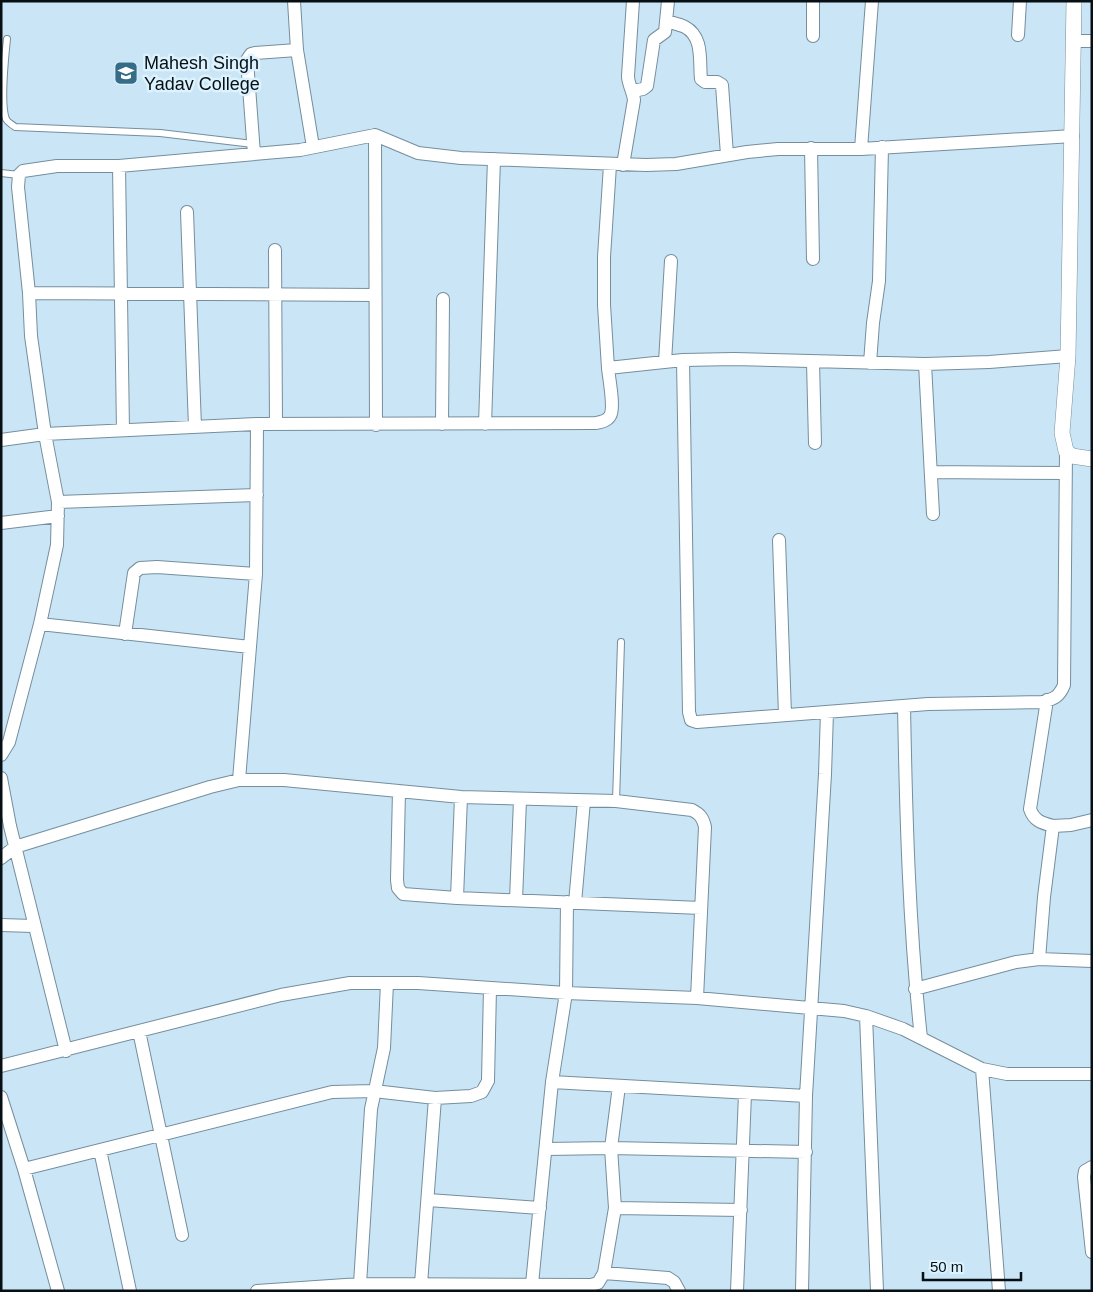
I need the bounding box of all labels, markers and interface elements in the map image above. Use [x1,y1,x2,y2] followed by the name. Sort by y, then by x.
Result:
[144,53,260,94] place label: Mahesh Singh Yadav College
[113,60,139,86] school or university icon: Mahesh Singh Yadav College
[923,1250,1020,1282] scale bar
[930,1258,963,1275] text: 50 m

